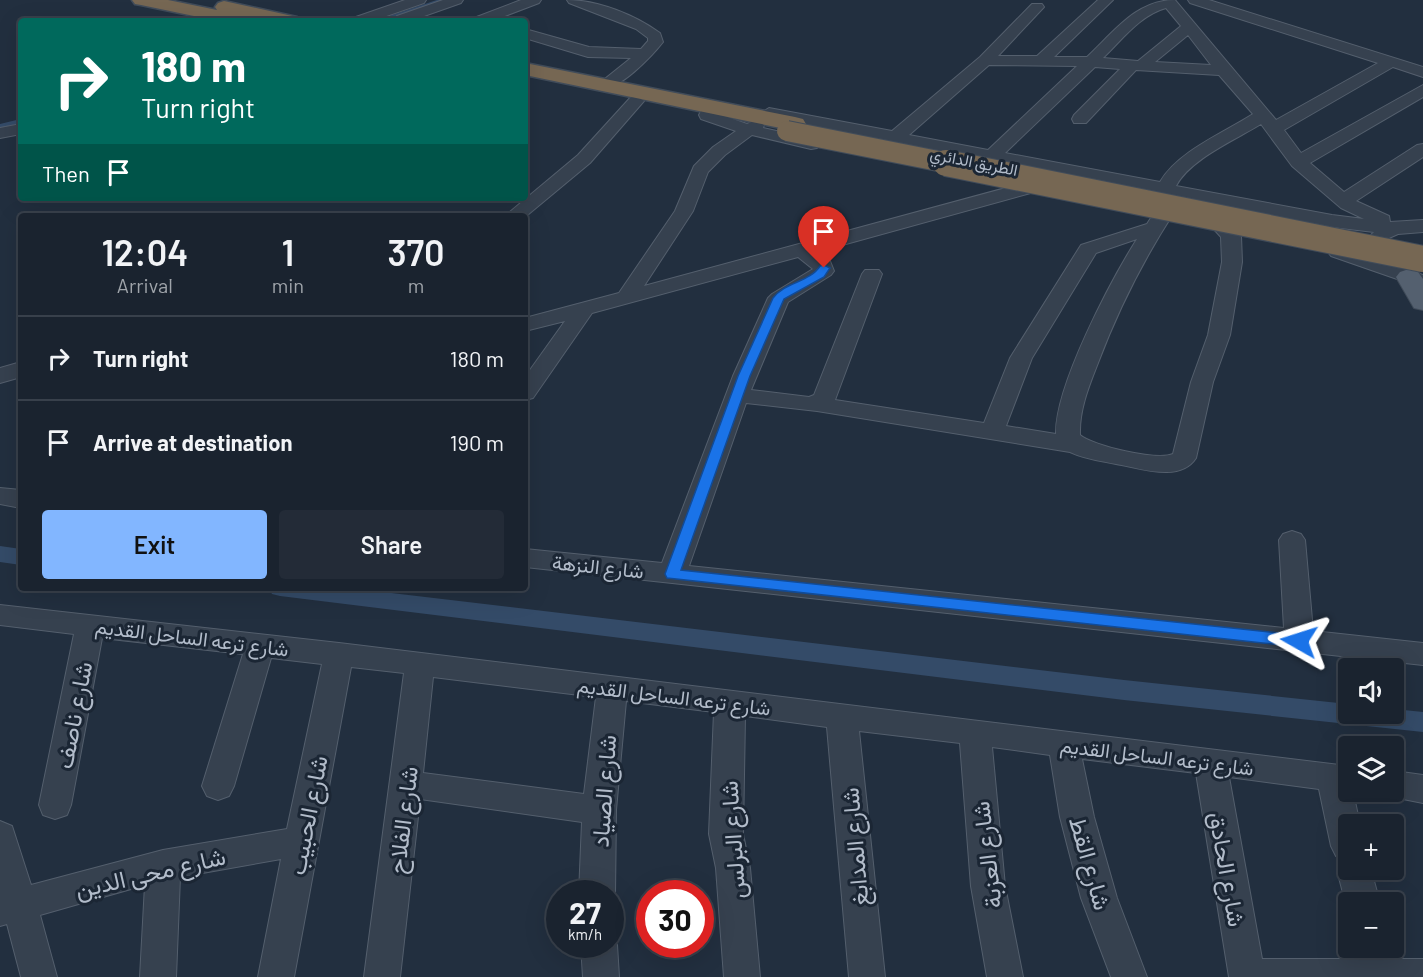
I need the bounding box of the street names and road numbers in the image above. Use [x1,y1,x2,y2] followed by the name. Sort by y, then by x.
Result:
[928,143,1019,184] street label: الطريق الدائري
[551,549,645,586] street label: شارع النزهة
[94,613,290,664] street label: شارع ترعه الساحل القديم
[48,659,101,772] street label: شارع ناصف
[576,672,772,723] street label: شارع ترعه الساحل القديم
[1059,732,1255,783] street label: شارع ترعه الساحل القديم
[585,734,624,848] street label: شارع الصياد
[281,753,336,878] street label: شارع الحبيب
[381,765,426,876] street label: شارع الفلاح
[713,780,754,900] street label: شارع البرلس
[834,786,878,908] street label: شارع المدابغ
[965,800,1010,910] street label: شارع العزبة
[1201,809,1252,929] street label: شارع الحادق
[1061,813,1118,914] street label: شارع القط
[72,841,229,906] street label: شارع محى الدين

